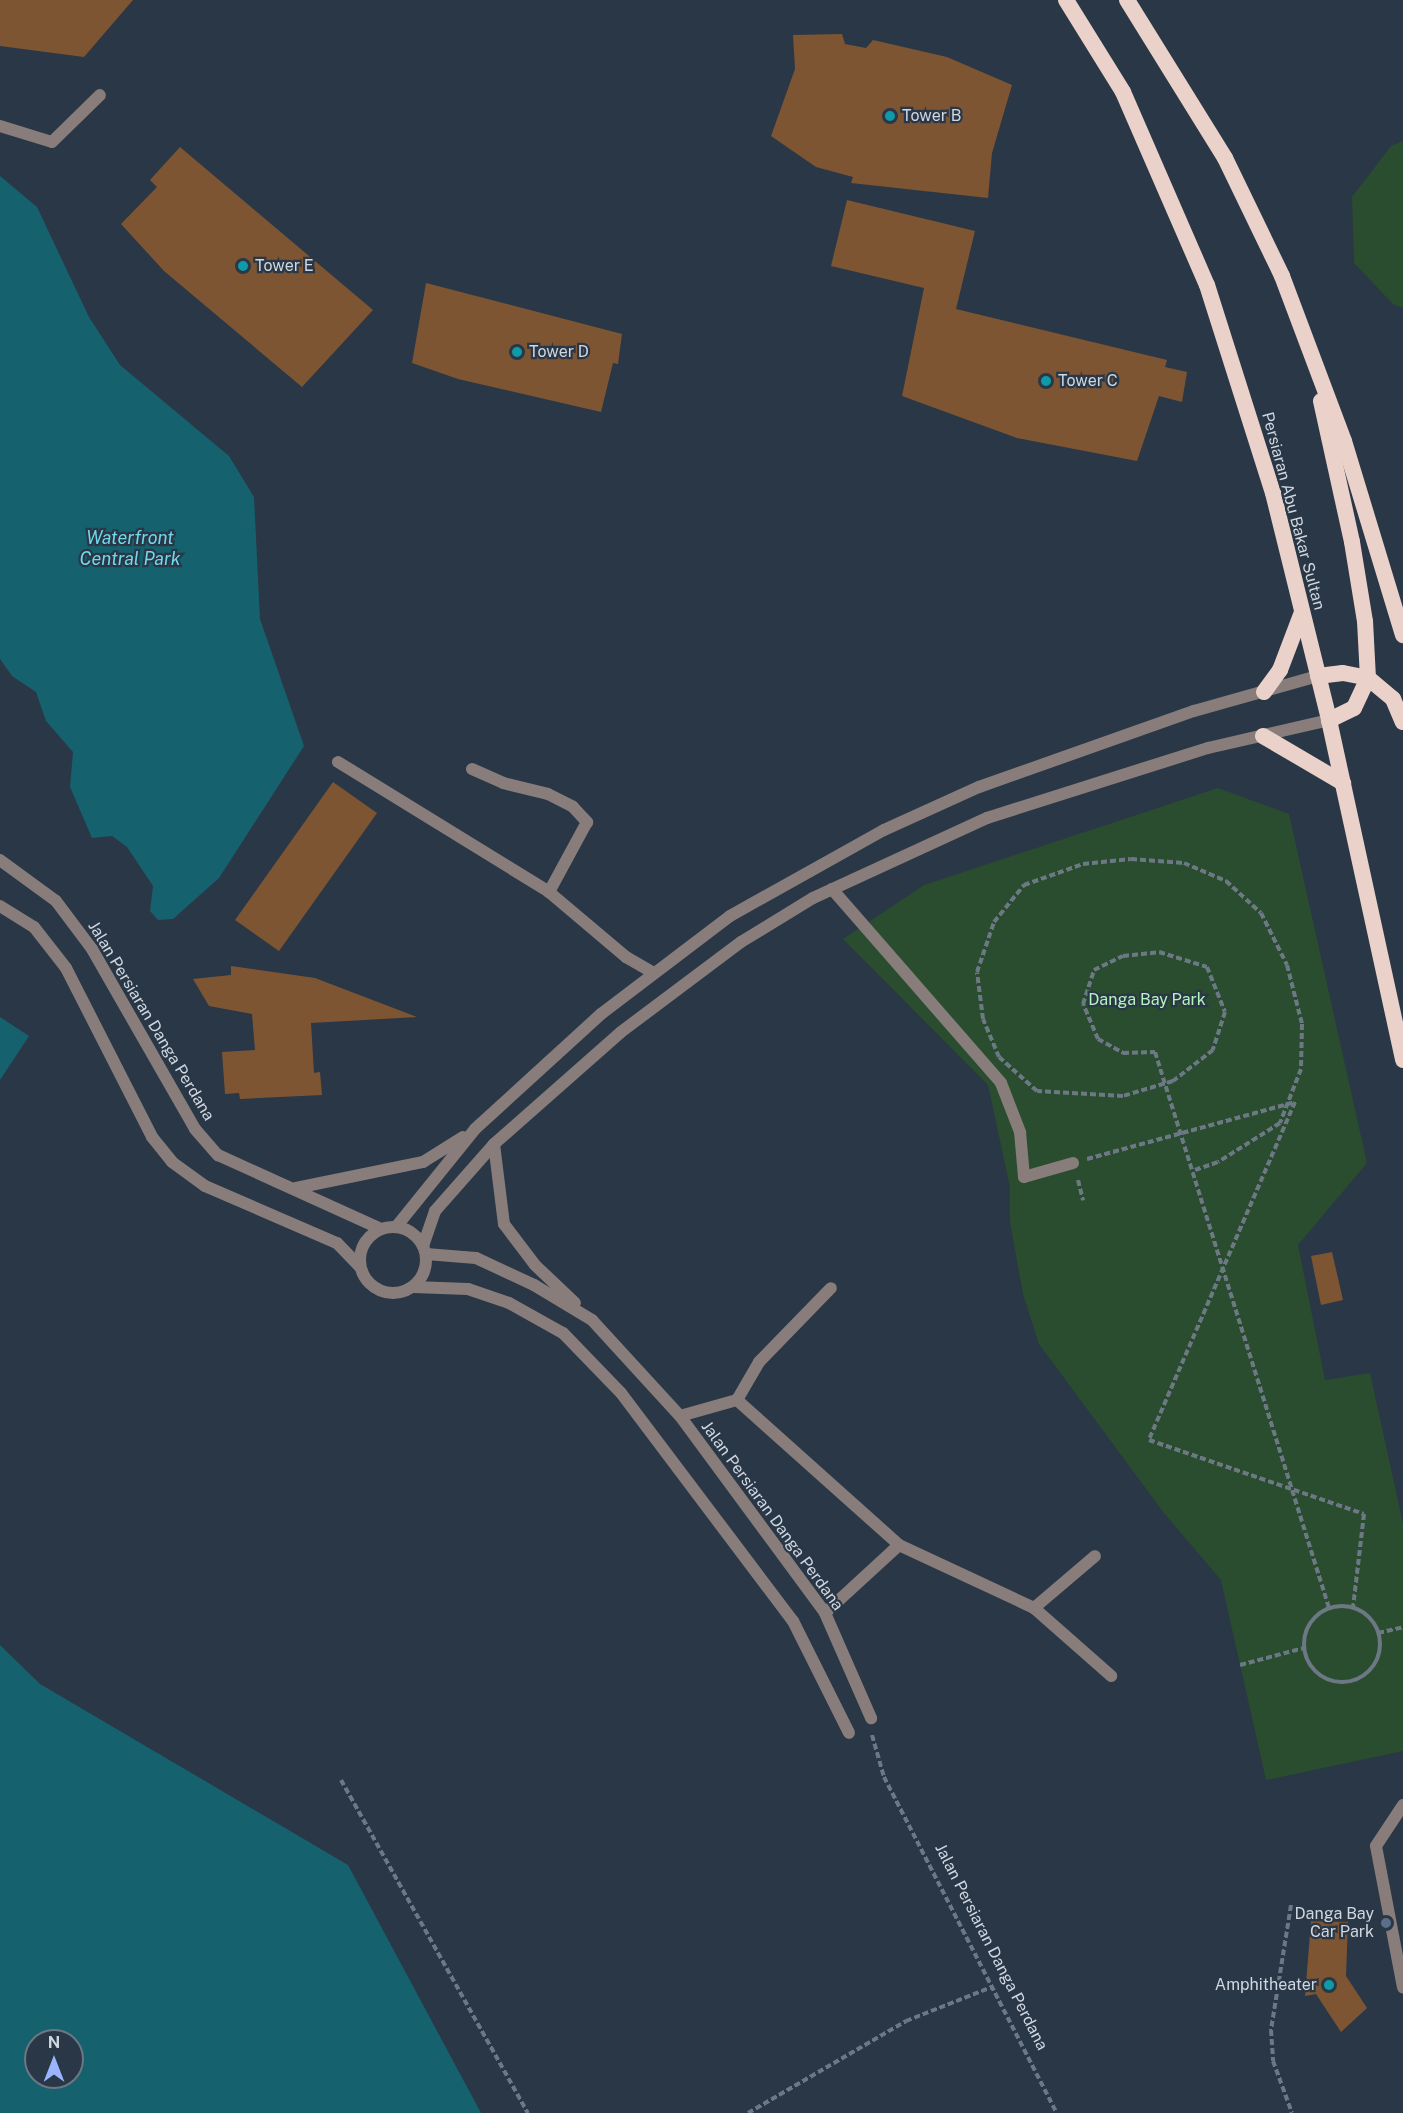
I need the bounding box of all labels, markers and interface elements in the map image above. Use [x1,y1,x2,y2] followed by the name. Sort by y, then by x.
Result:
[902,106,962,126] place label: Tower B
[883,109,897,123] marker: Tower B
[255,256,314,276] place label: Tower E
[236,259,250,273] marker: Tower E
[529,342,589,362] place label: Tower D
[510,345,524,359] marker: Tower D
[1058,371,1118,391] place label: Tower C
[1039,374,1053,388] marker: Tower C
[1257,410,1329,612] street label: Persiaran Abu Bakar Sultan
[80,528,180,570] water label: Waterfront Central Park
[84,918,218,1124] street label: Jalan Persiaran Danga Perdana
[1088,990,1206,1010] park label: Danga Bay Park
[697,1418,847,1614] street label: Jalan Persiaran Danga Perdana
[930,1841,1052,2053] street label: Jalan Persiaran Danga Perdana
[1294,1904,1374,1942] place label: Danga Bay Car Park
[1379,1916,1393,1930] marker: Danga Bay Car Park
[1215,1975,1317,1995] place label: Amphitheater
[1322,1978,1336,1992] marker: Amphitheater
[24,2029,84,2089] north arrow
[48,2033,60,2052] text: N

